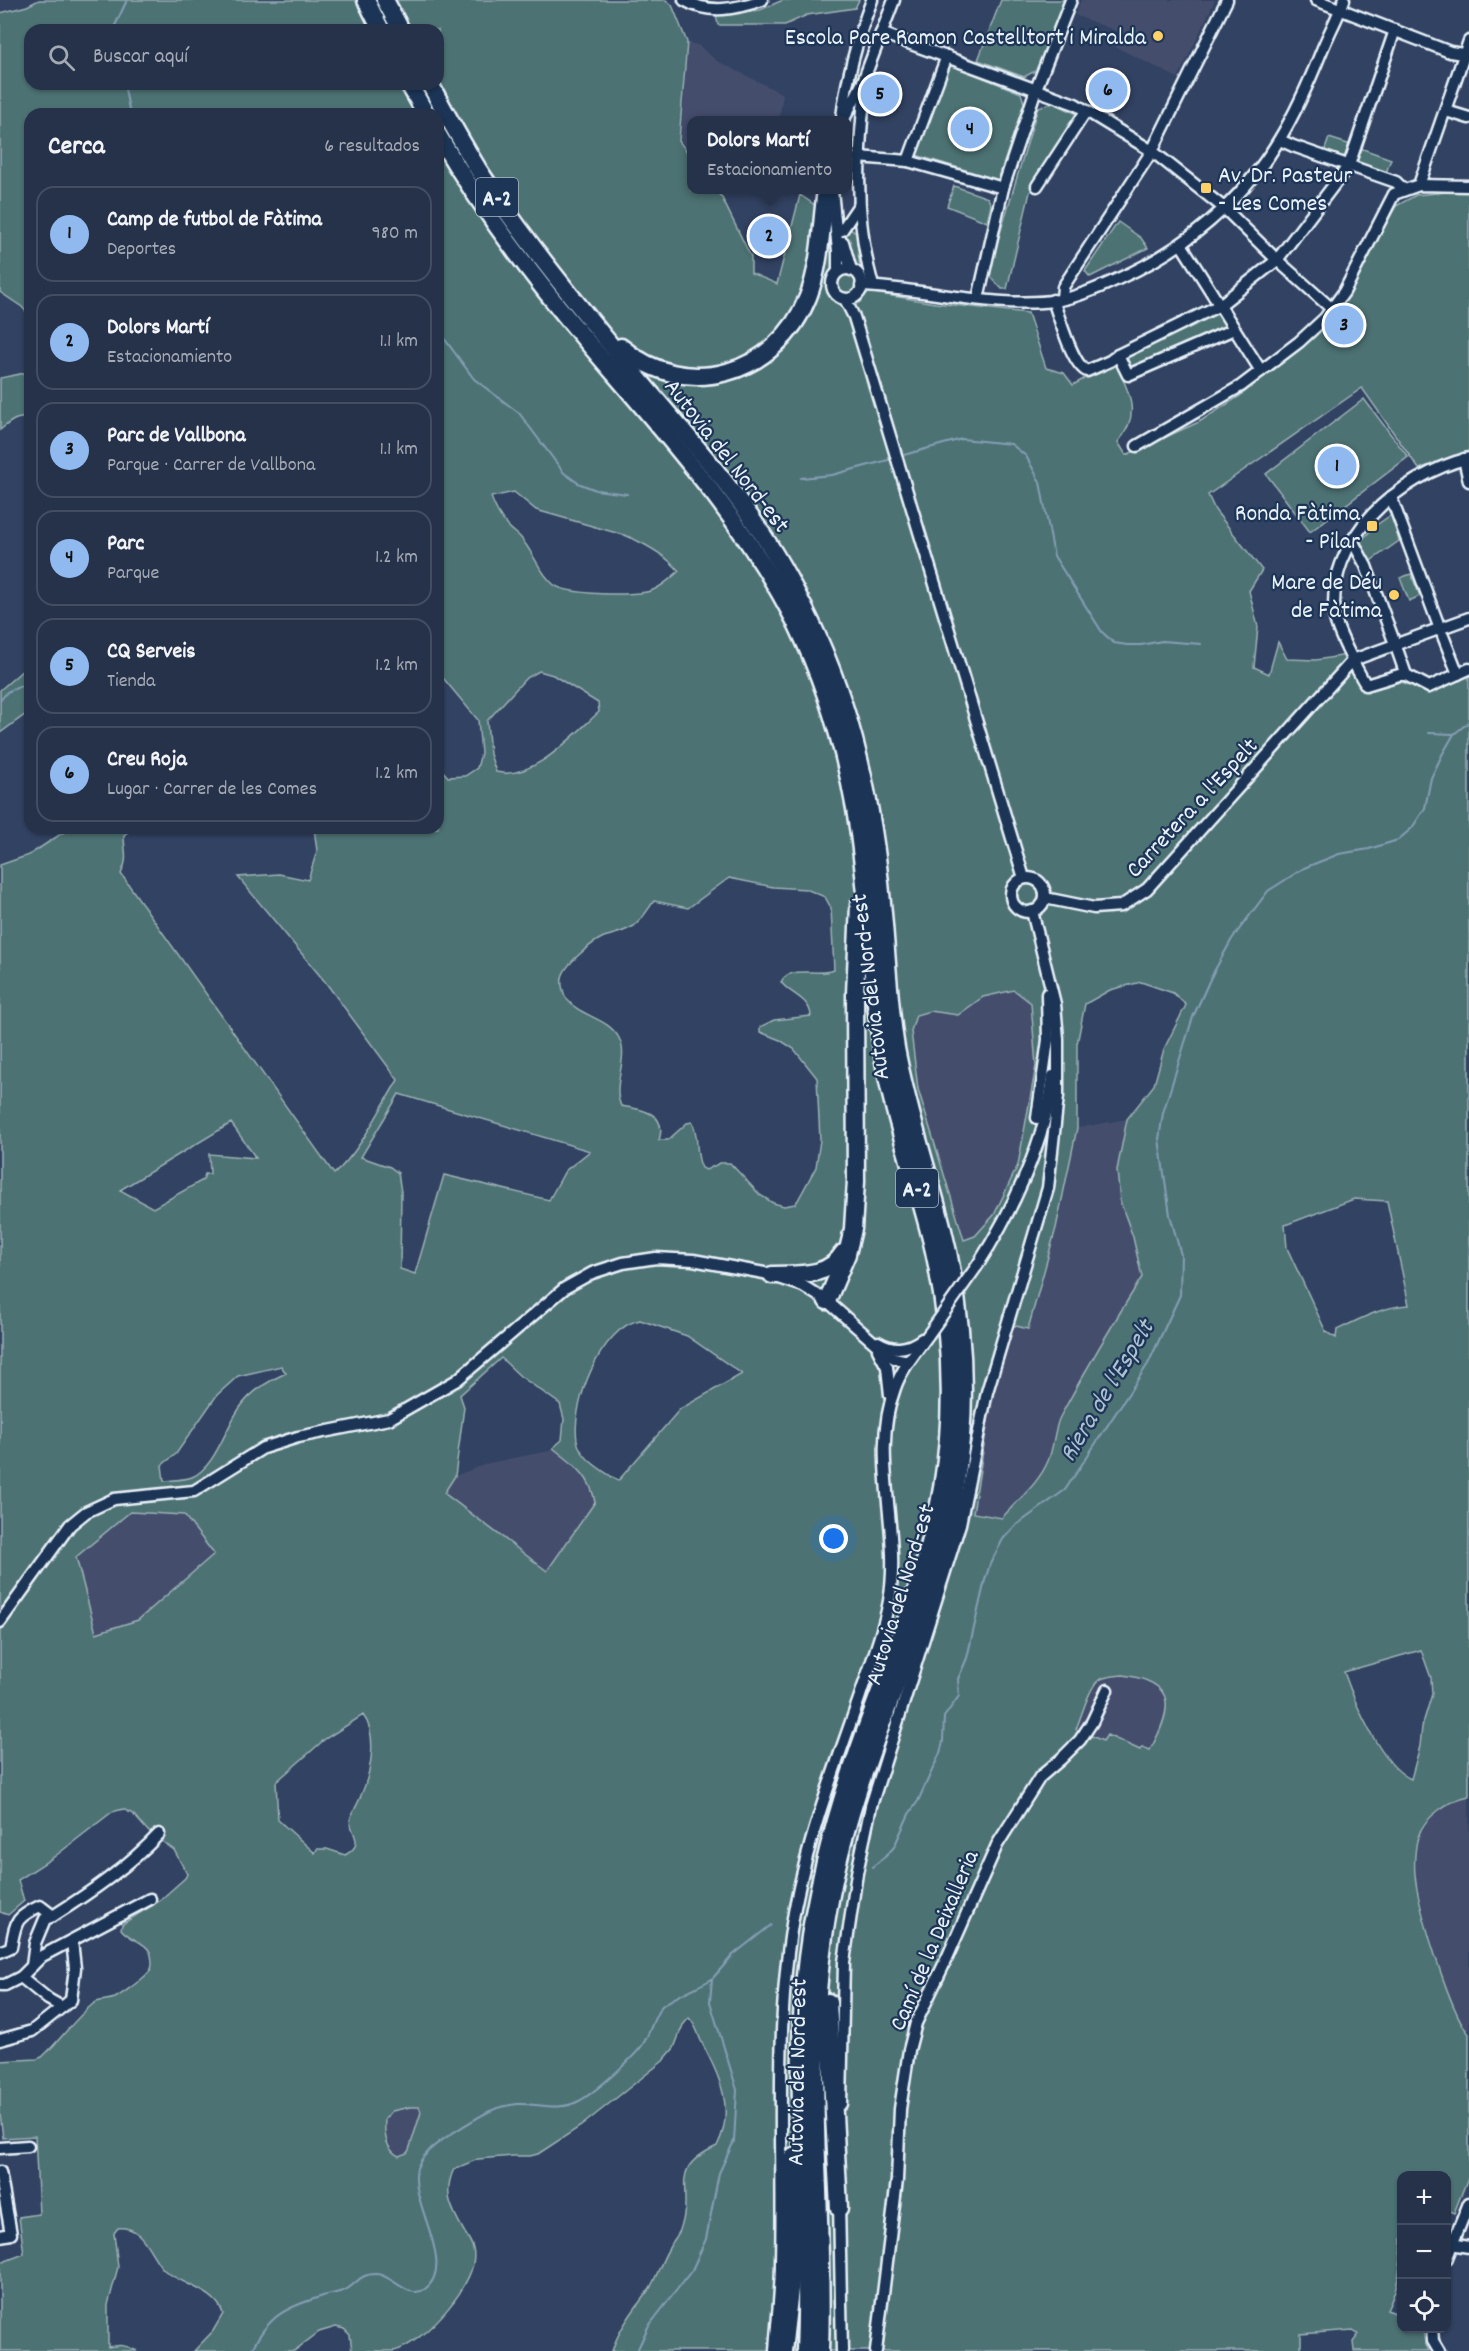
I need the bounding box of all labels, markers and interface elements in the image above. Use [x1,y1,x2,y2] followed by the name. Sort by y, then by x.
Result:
[785,22,1147,56] place label: Escola Pare Ramon Castelltort i Miralda
[24,24,444,90] search box
[1151,29,1165,43] marker: Escola Pare Ramon Castelltort i Miralda
[45,41,78,74] icon: search
[93,42,188,73] text: Buscar aquí
[1088,68,1128,112] pin: 6
[860,72,900,116] pin: 5
[950,106,990,152] pin: 4
[687,116,852,194] popup
[707,126,809,157] text: Dolors Martí
[48,129,105,166] text: Cerca
[324,133,420,161] text: 6 resultados
[707,157,832,185] text: Estacionamiento
[1218,160,1352,222] place label: Av. Dr. Pasteur - Les Comes
[476,178,518,216] road number: A-2
[1199,181,1213,195] marker: Av. Dr. Pasteur - Les Comes
[107,205,322,236] text: Camp de futbol de Fàtima
[750,214,788,258] pin: 2
[67,220,72,248] text: 1
[372,220,418,248] text: 980 m
[107,236,176,264] text: Deportes
[1324,302,1364,348] pin: 3
[107,313,209,344] text: Dolors Martí
[65,328,74,356] text: 2
[379,328,418,356] text: 1.1 km
[107,344,232,372] text: Estacionamiento
[654,372,797,541] street label: Autovia del Nord-est
[107,421,246,452] text: Parc de Vallbona
[65,436,74,464] text: 3
[379,436,418,464] text: 1.1 km
[1318,444,1356,488] pin: 1
[107,452,315,480] text: Parque · Carrer de Vallbona
[1235,498,1361,560] place label: Ronda Fàtima - Pilar
[1365,519,1379,533] marker: Ronda Fàtima - Pilar
[107,529,144,560] text: Parc
[65,544,74,572] text: 4
[375,544,418,572] text: 1.2 km
[107,560,159,588] text: Parque
[1271,567,1383,629] place label: Mare de Déu de Fàtima
[1387,588,1401,602] marker: Mare de Déu de Fàtima
[107,637,195,668] text: CQ Serveis
[65,652,74,680] text: 5
[375,652,418,680] text: 1.2 km
[107,668,155,696] text: Tienda
[1119,731,1267,887] street label: Carretera a l'Espelt
[107,745,187,776] text: Creu Roja
[65,760,74,788] text: 6
[375,760,418,788] text: 1.2 km
[107,776,317,804] text: Lugar · Carrer de les Comes
[844,891,900,1082] street label: Autovia del Nord-est
[896,1169,938,1207] road number: A-2
[1051,1312,1166,1470] water label: Riera de l'Espelt
[858,1500,946,1690] street label: Autovia del Nord-est
[819,1524,848,1553] your location
[882,1845,989,2037] street label: Camí de la Deixalleria
[780,1978,818,2166] street label: Autovia del Nord-est
[1397,2171,1451,2333] map controls
[1397,2171,1451,2225] button: +
[1397,2225,1451,2279] button: −
[1397,2279,1451,2333] button: locate

